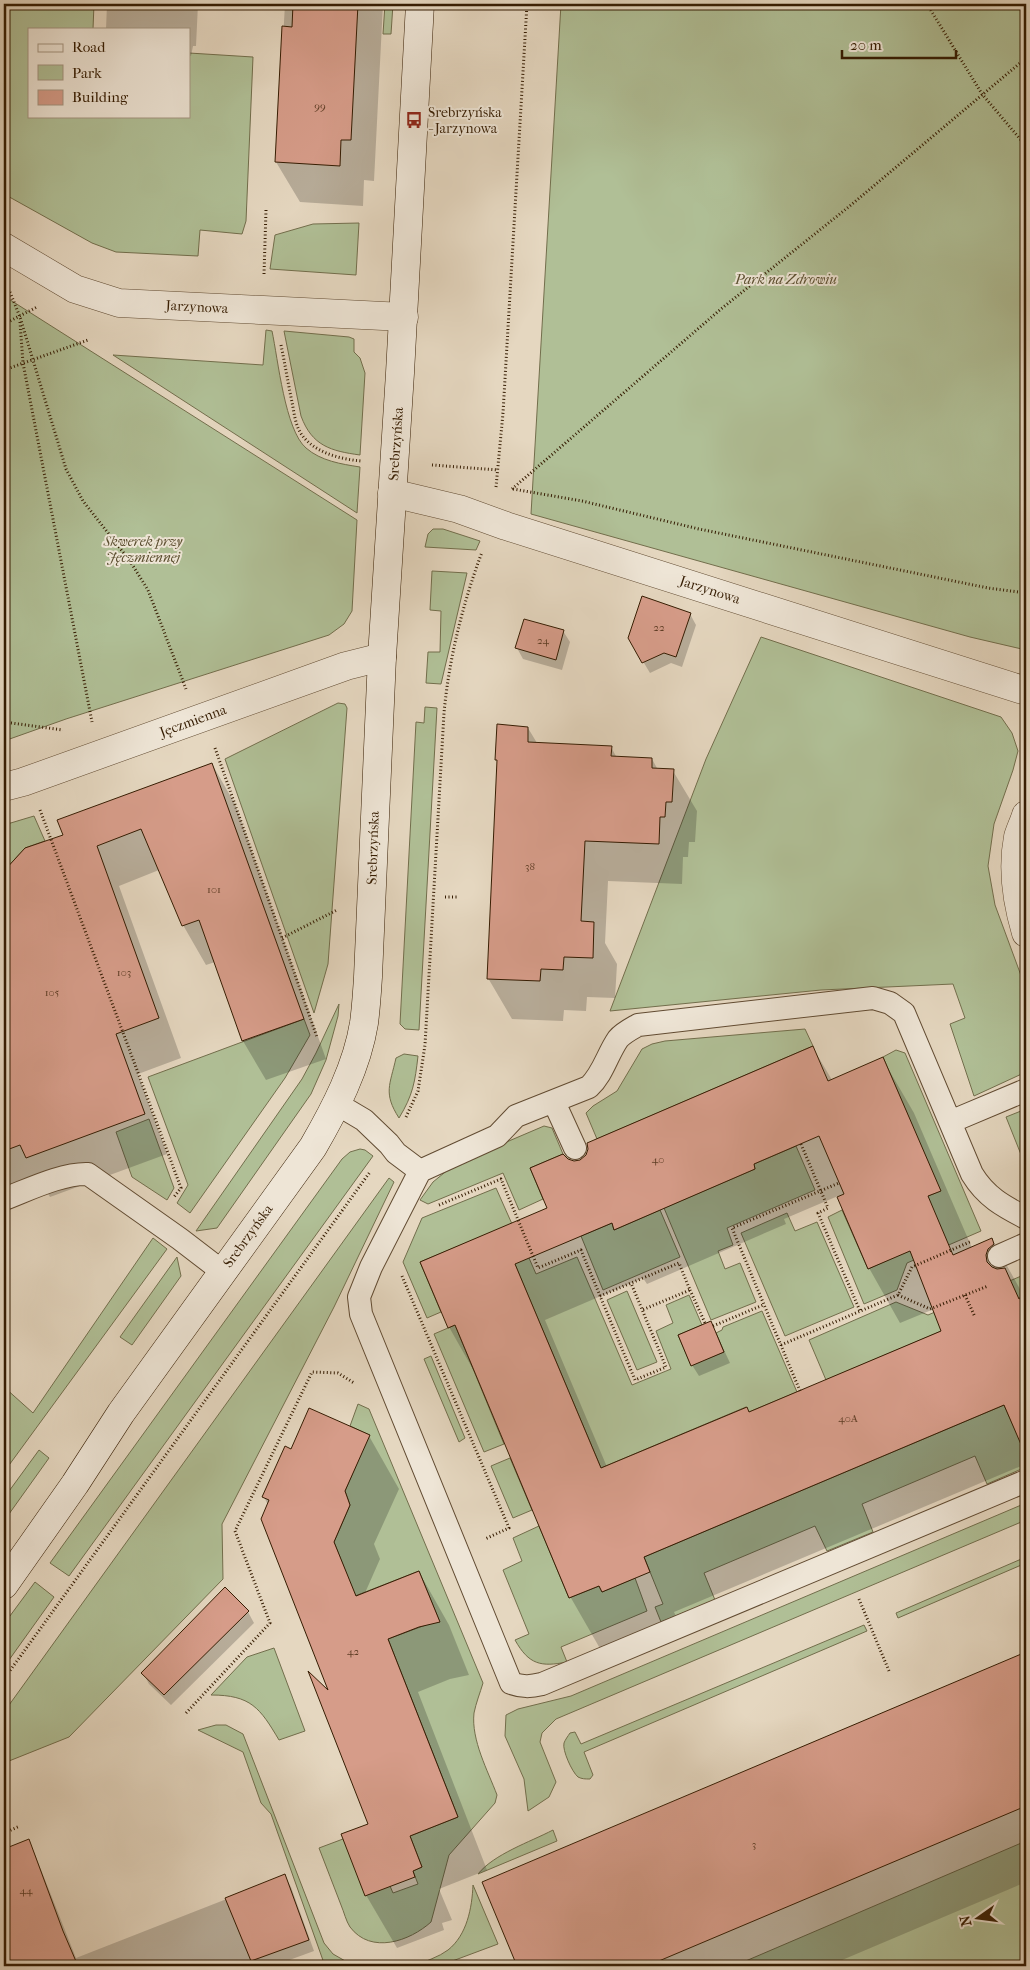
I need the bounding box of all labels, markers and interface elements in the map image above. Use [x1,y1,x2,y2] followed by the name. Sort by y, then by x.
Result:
[28,28,190,118] legend
[842,28,956,60] scale bar
[850,36,882,54] text: 20 m
[72,38,106,56] text: Road
[72,64,102,82] text: Park
[72,88,129,106] text: Building
[314,100,326,113] house number: 99
[428,104,502,137] place label: Srebrzyńska - Jarzynowa
[404,110,424,130] bus stop icon: Srebrzyńska - Jarzynowa
[734,271,837,288] park label: Park na Zdrowiu
[164,297,229,317] street label: Jarzynowa
[385,406,407,481] street label: Srebrzyńska
[103,533,184,566] park label: Skwerek przy Jęczmiennej
[677,572,743,608] street label: Jarzynowa
[653,621,665,634] house number: 22
[537,634,550,647] house number: 24
[156,701,229,741] street label: Jęczmienna
[363,810,383,885] street label: Srebrzyńska
[525,860,535,873] house number: 38
[207,883,221,896] house number: 101
[117,966,131,979] house number: 103
[45,986,60,999] house number: 105
[652,1153,664,1166] house number: 40
[219,1201,277,1271] street label: Srebrzyńska
[838,1412,859,1425] house number: 40A
[347,1645,359,1658] house number: 42
[752,1838,756,1851] house number: 3
[19,1884,33,1897] house number: 44
[952,1892,1002,1942] north arrow
[956,1913,975,1928] text: N

